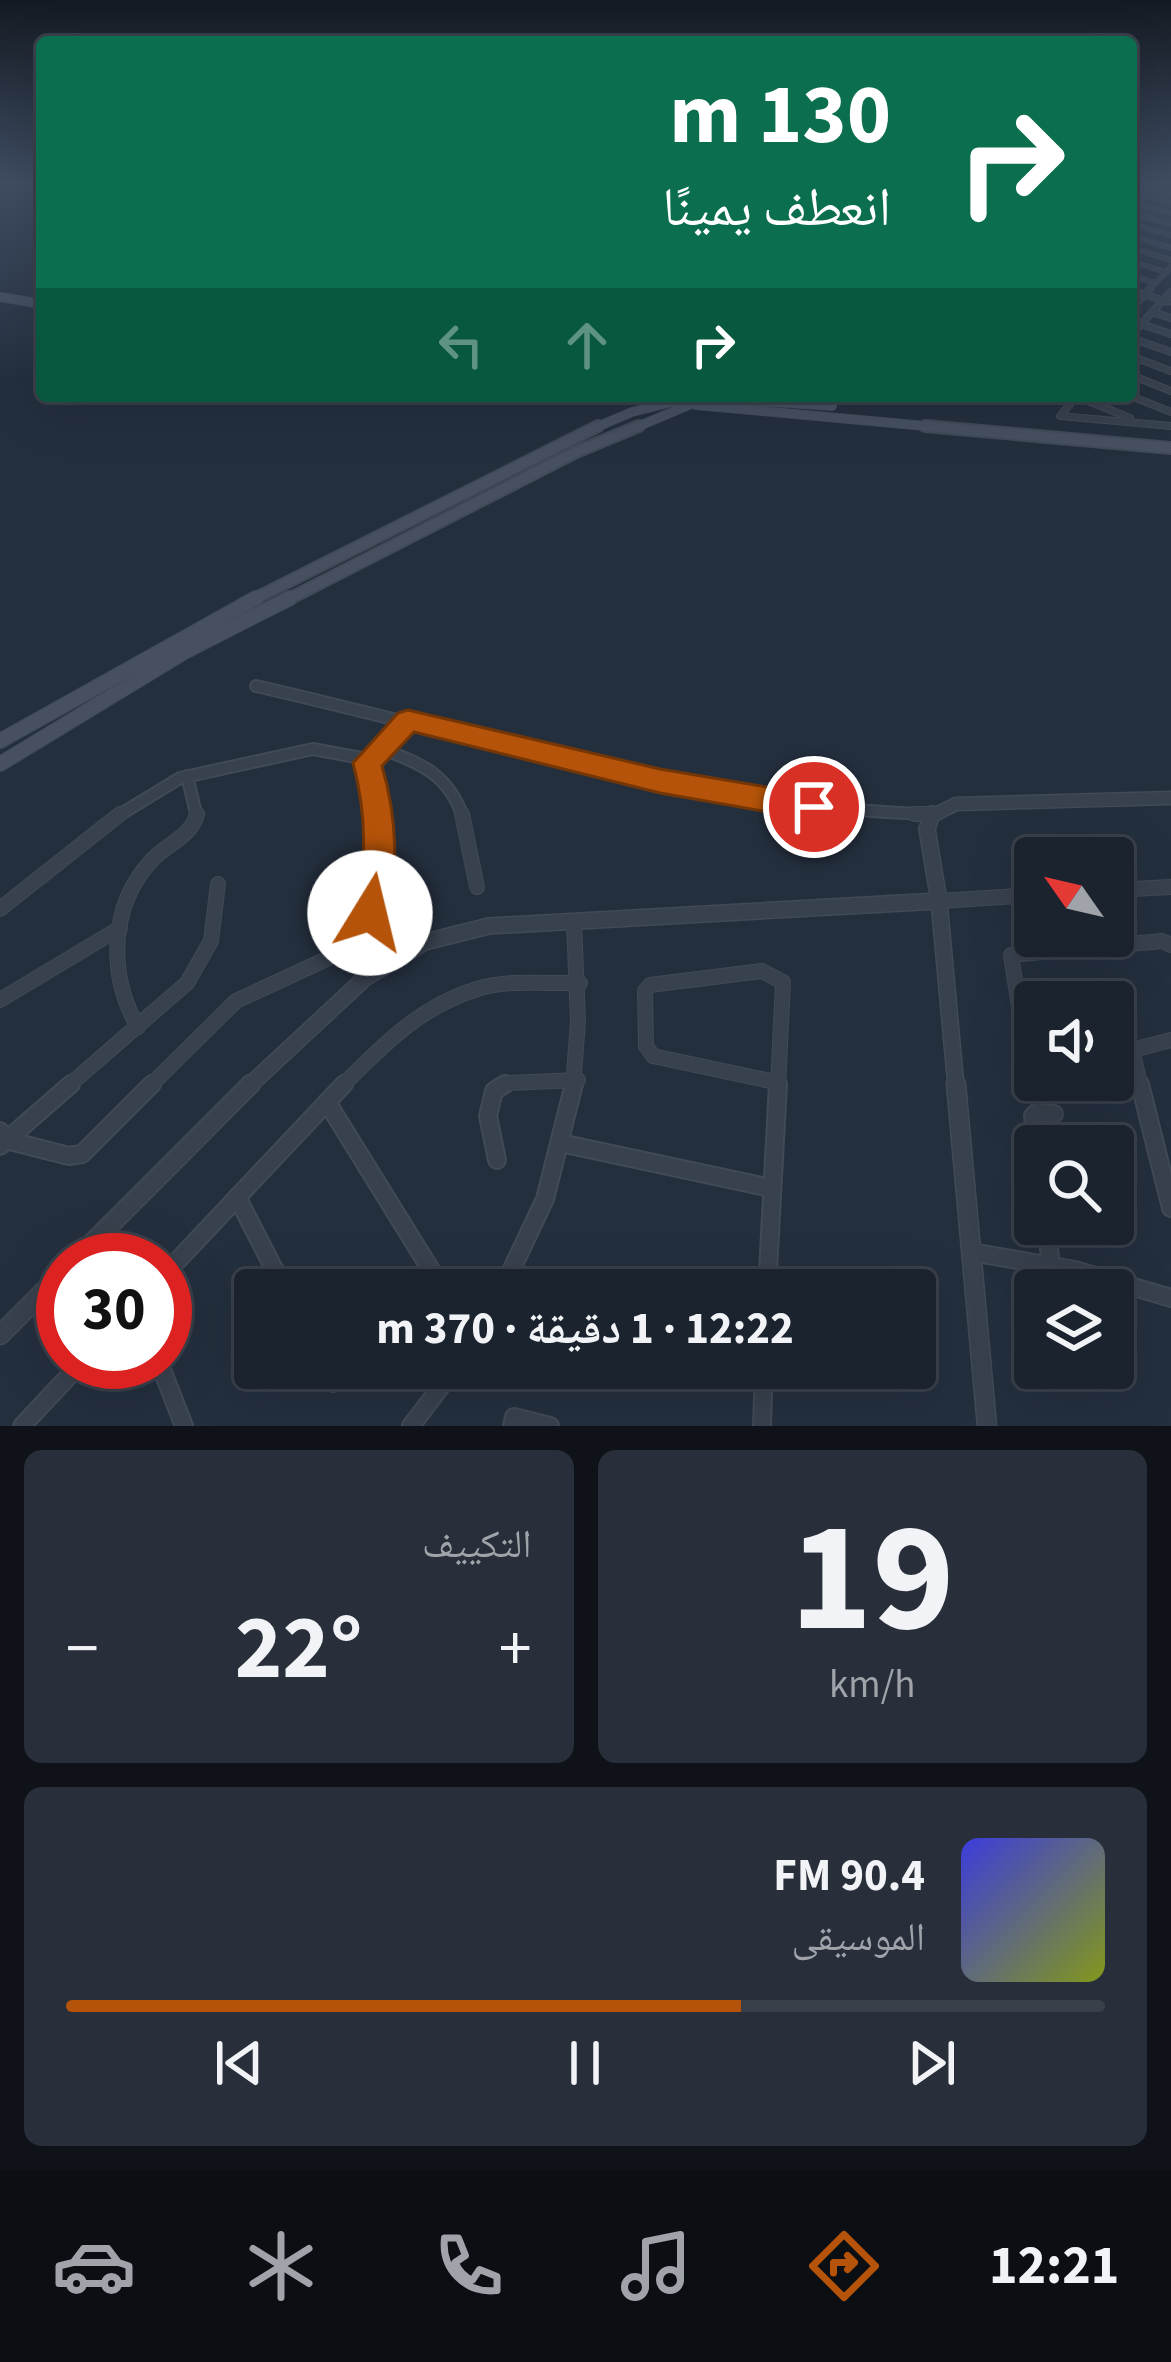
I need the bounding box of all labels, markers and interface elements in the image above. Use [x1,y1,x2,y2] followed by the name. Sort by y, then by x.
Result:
[669,56,891,176] text: 130 m
[933,84,1089,240] icon: right
[662,170,891,247] text: انعطف يمينًا
[428,312,494,378] icon: left
[554,312,620,378] icon: ahead
[680,312,746,378] icon: right
[763,756,865,858] pin
[781,774,847,840] icon: arrive
[1014,837,1134,957] north arrow
[1014,837,1134,1389] map controls
[307,850,433,976] position arrow
[1014,981,1134,1101] button: sound
[1014,1125,1134,1245] button: search
[36,1233,192,1389] speed limit sign: 30
[1014,1269,1134,1389] button: layers
[376,1297,794,1361] text: 12:22 · 1 دقيقة · 370 m
[790,1468,955,1690] text: 19
[422,1517,532,1573] text: التكييف
[235,1585,363,1713] text: 22°
[66,1602,99,1696] text: −
[499,1602,531,1696] text: +
[829,1657,916,1713] text: km/h
[773,1844,925,1908] text: 90.4 FM
[792,1910,925,1966] text: الموسيقى
[206,2030,272,2096] icon: previous
[552,2030,618,2096] icon: pause
[899,2030,965,2096] icon: next
[52,2224,136,2308] icon: car
[239,2224,323,2308] icon: climate
[427,2224,511,2308] icon: phone
[614,2224,698,2308] icon: music
[802,2224,886,2308] icon: directions
[989,2228,1119,2305] text: 12:21

